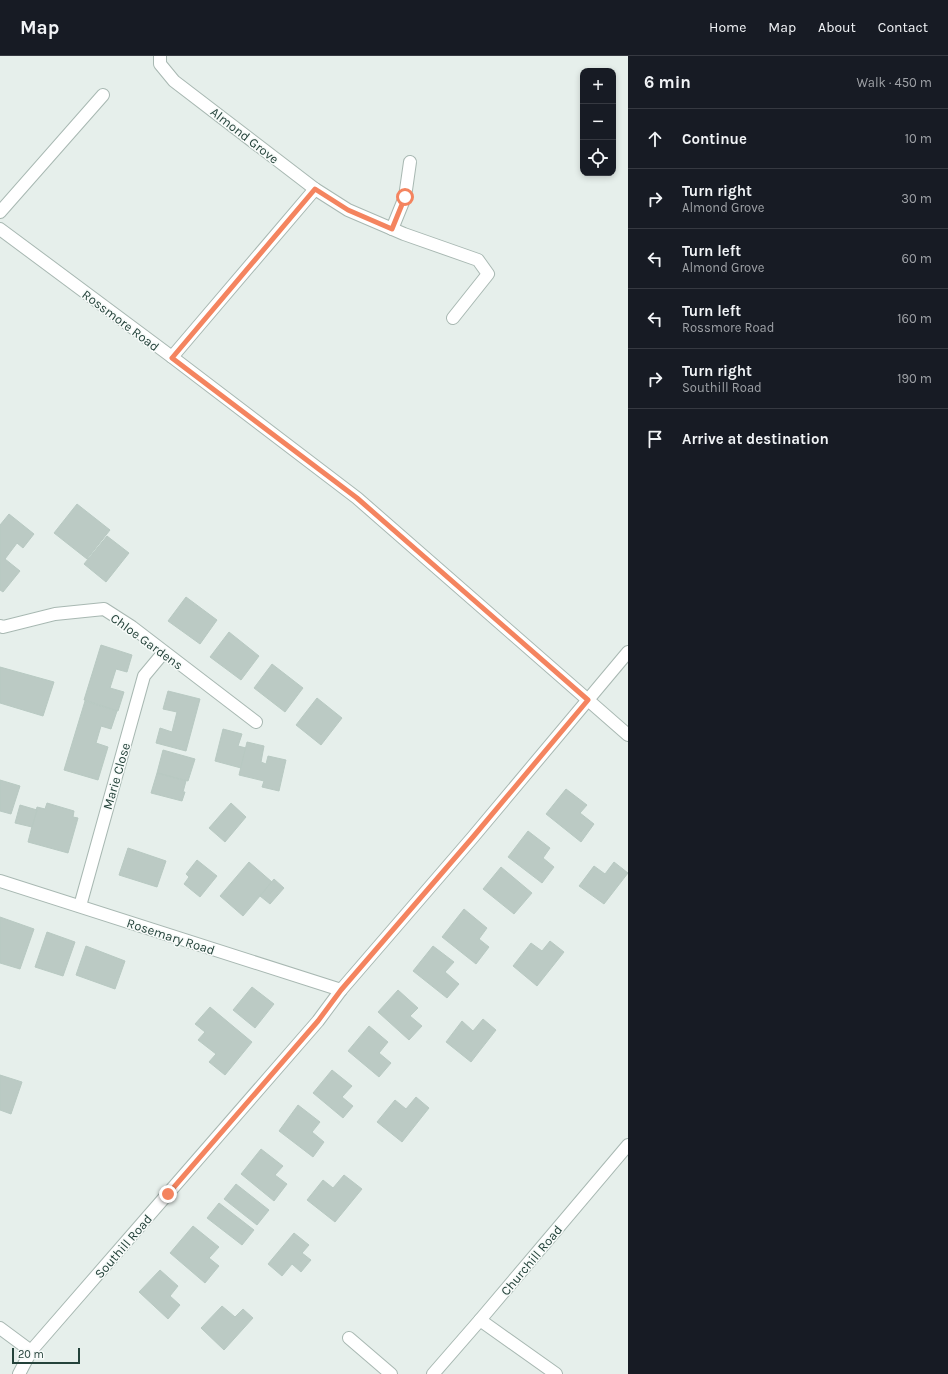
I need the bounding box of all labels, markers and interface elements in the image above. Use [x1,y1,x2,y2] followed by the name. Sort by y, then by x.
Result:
[20,17,59,39] text: Map
[709,19,746,36] text: Home
[768,19,796,36] text: Map
[818,19,856,36] text: About
[878,19,928,36] text: Contact
[580,68,616,176] map controls
[580,68,616,104] button: +
[644,72,691,92] text: 6 min
[857,75,932,90] text: Walk · 450 m
[208,104,282,167] street label: Almond Grove
[580,104,616,140] button: −
[644,128,666,150] icon: ahead
[682,130,747,148] text: Continue
[905,131,932,146] text: 10 m
[580,140,616,176] button: locate
[682,182,752,200] text: Turn right
[396,188,414,206] route start
[644,188,666,210] icon: right
[901,191,932,206] text: 30 m
[682,200,764,215] text: Almond Grove
[682,242,741,260] text: Turn left
[644,248,666,270] icon: left
[902,251,932,266] text: 60 m
[682,260,764,275] text: Almond Grove
[79,287,162,354] street label: Rossmore Road
[682,302,741,320] text: Turn left
[644,308,666,330] icon: left
[897,311,932,326] text: 160 m
[682,320,774,335] text: Rossmore Road
[682,362,752,380] text: Turn right
[644,368,666,390] icon: right
[897,371,932,386] text: 190 m
[682,380,762,395] text: Southill Road
[644,428,666,450] icon: arrive
[682,430,829,448] text: Arrive at destination
[108,610,186,673] street label: Chloe Gardens
[100,741,133,811] street label: Marie Close
[125,915,217,958] street label: Rosemary Road
[159,1185,177,1203] route end
[92,1211,155,1281] street label: Southill Road
[498,1222,565,1299] street label: Churchill Road
[12,1346,80,1365] scale bar
[18,1348,44,1361] text: 20 m

